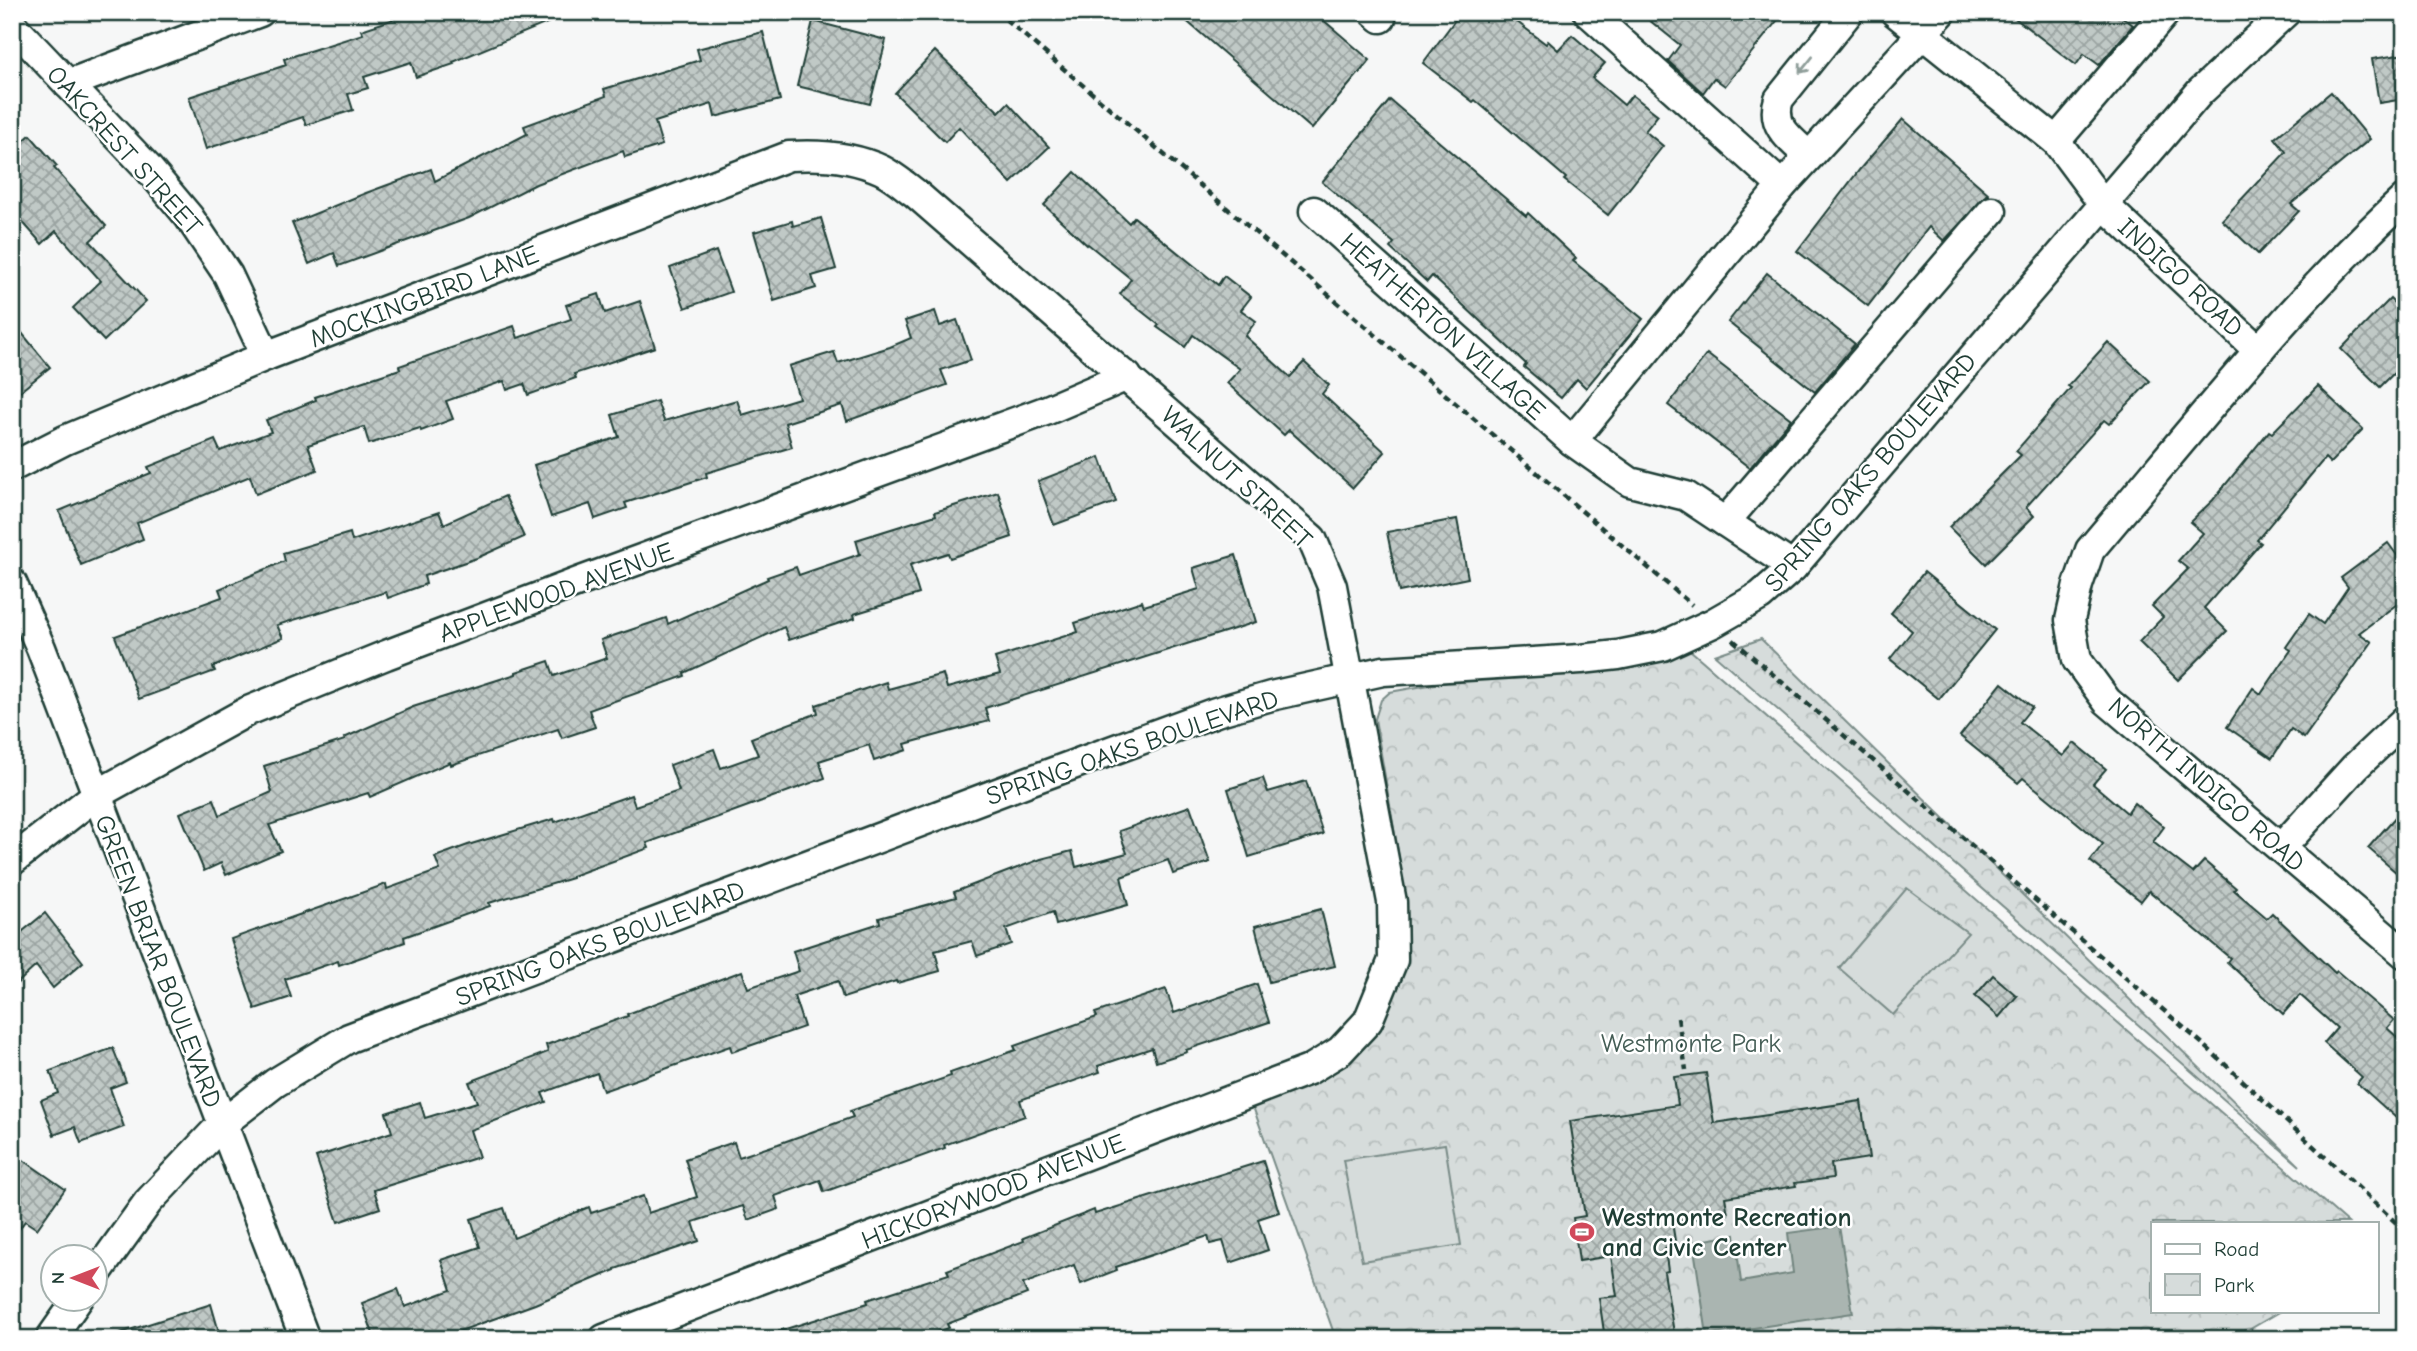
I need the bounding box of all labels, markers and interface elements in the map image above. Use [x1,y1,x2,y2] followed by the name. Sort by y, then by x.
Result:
[1798,56,1814,74] one-way arrow
[40,60,208,242] street label: OAKCREST STREET
[2112,212,2249,343] street label: INDIGO ROAD
[1334,227,1551,427] street label: HEATHERTON VILLAGE
[306,239,543,354] street label: MOCKINGBIRD LANE
[1759,347,1983,598] street label: SPRING OAKS BOULEVARD
[1155,400,1318,555] street label: WALNUT STREET
[435,537,678,649] street label: APPLEWOOD AVENUE
[982,684,1282,812] street label: SPRING OAKS BOULEVARD
[2102,691,2311,878] street label: NORTH INDIGO ROAD
[88,811,228,1112] street label: GREEN BRIAR BOULEVARD
[452,875,749,1013] street label: SPRING OAKS BOULEVARD
[1601,1029,1781,1059] park label: Westmonte Park
[857,1128,1129,1256] street label: HICKORYWOOD AVENUE
[1602,1203,1852,1263] place label: Westmonte Recreation and Civic Center
[1568,1218,1596,1246] sports icon: Westmonte Recreation and Civic Center
[2151,1222,2378,1312] legend
[2214,1237,2259,1261] text: Road
[38,1242,108,1312] north arrow
[47,1272,69,1284] text: N
[2214,1273,2254,1297] text: Park

